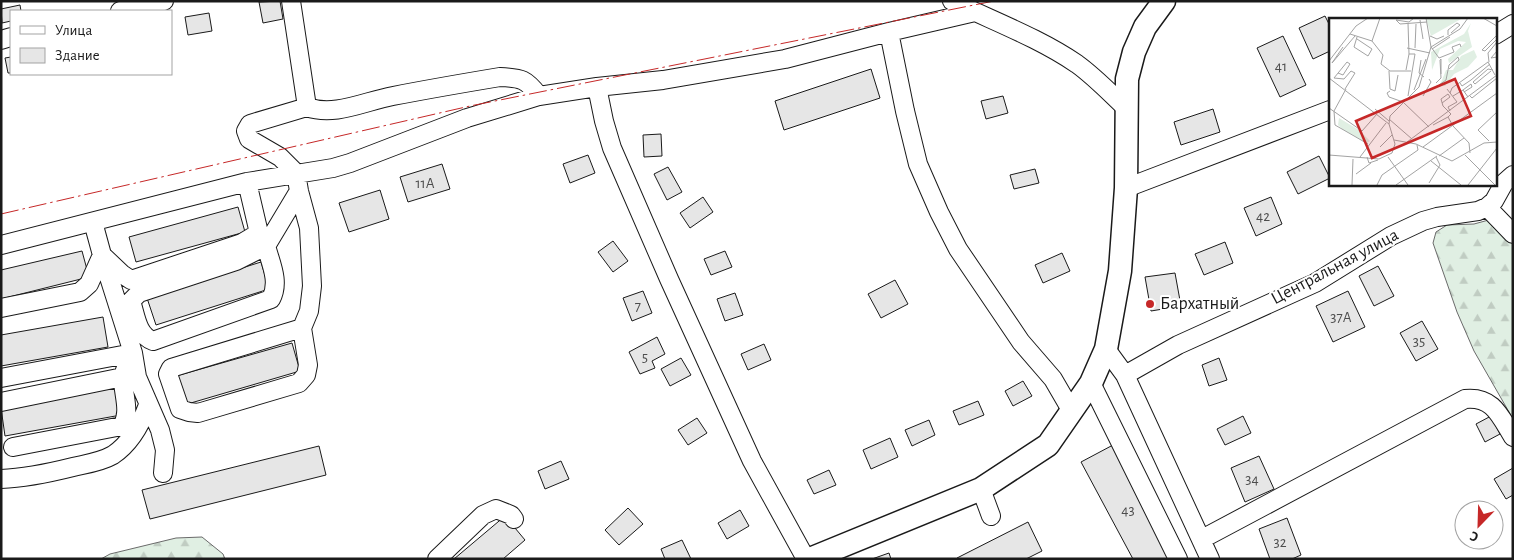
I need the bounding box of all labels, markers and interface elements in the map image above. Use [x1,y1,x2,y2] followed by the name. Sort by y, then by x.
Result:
[10,10,172,75] legend
[1329,18,1496,185] inset map
[55,23,92,38] text: Улица
[55,48,100,63] text: Здание
[1275,59,1287,74] house number: 41
[415,176,435,191] house number: 11А
[1256,209,1270,224] house number: 42
[1268,226,1402,308] street label: Центральная улица
[1160,295,1239,313] place label: Бархатный
[1144,298,1156,310] marker: Бархатный
[635,299,641,314] house number: 7
[1330,310,1352,325] house number: 37А
[1413,334,1425,349] house number: 35
[642,350,648,365] house number: 5
[1245,472,1259,487] house number: 34
[1454,500,1504,550] north arrow
[1121,503,1135,518] house number: 43
[1468,528,1481,544] text: С
[1273,535,1287,550] house number: 32

